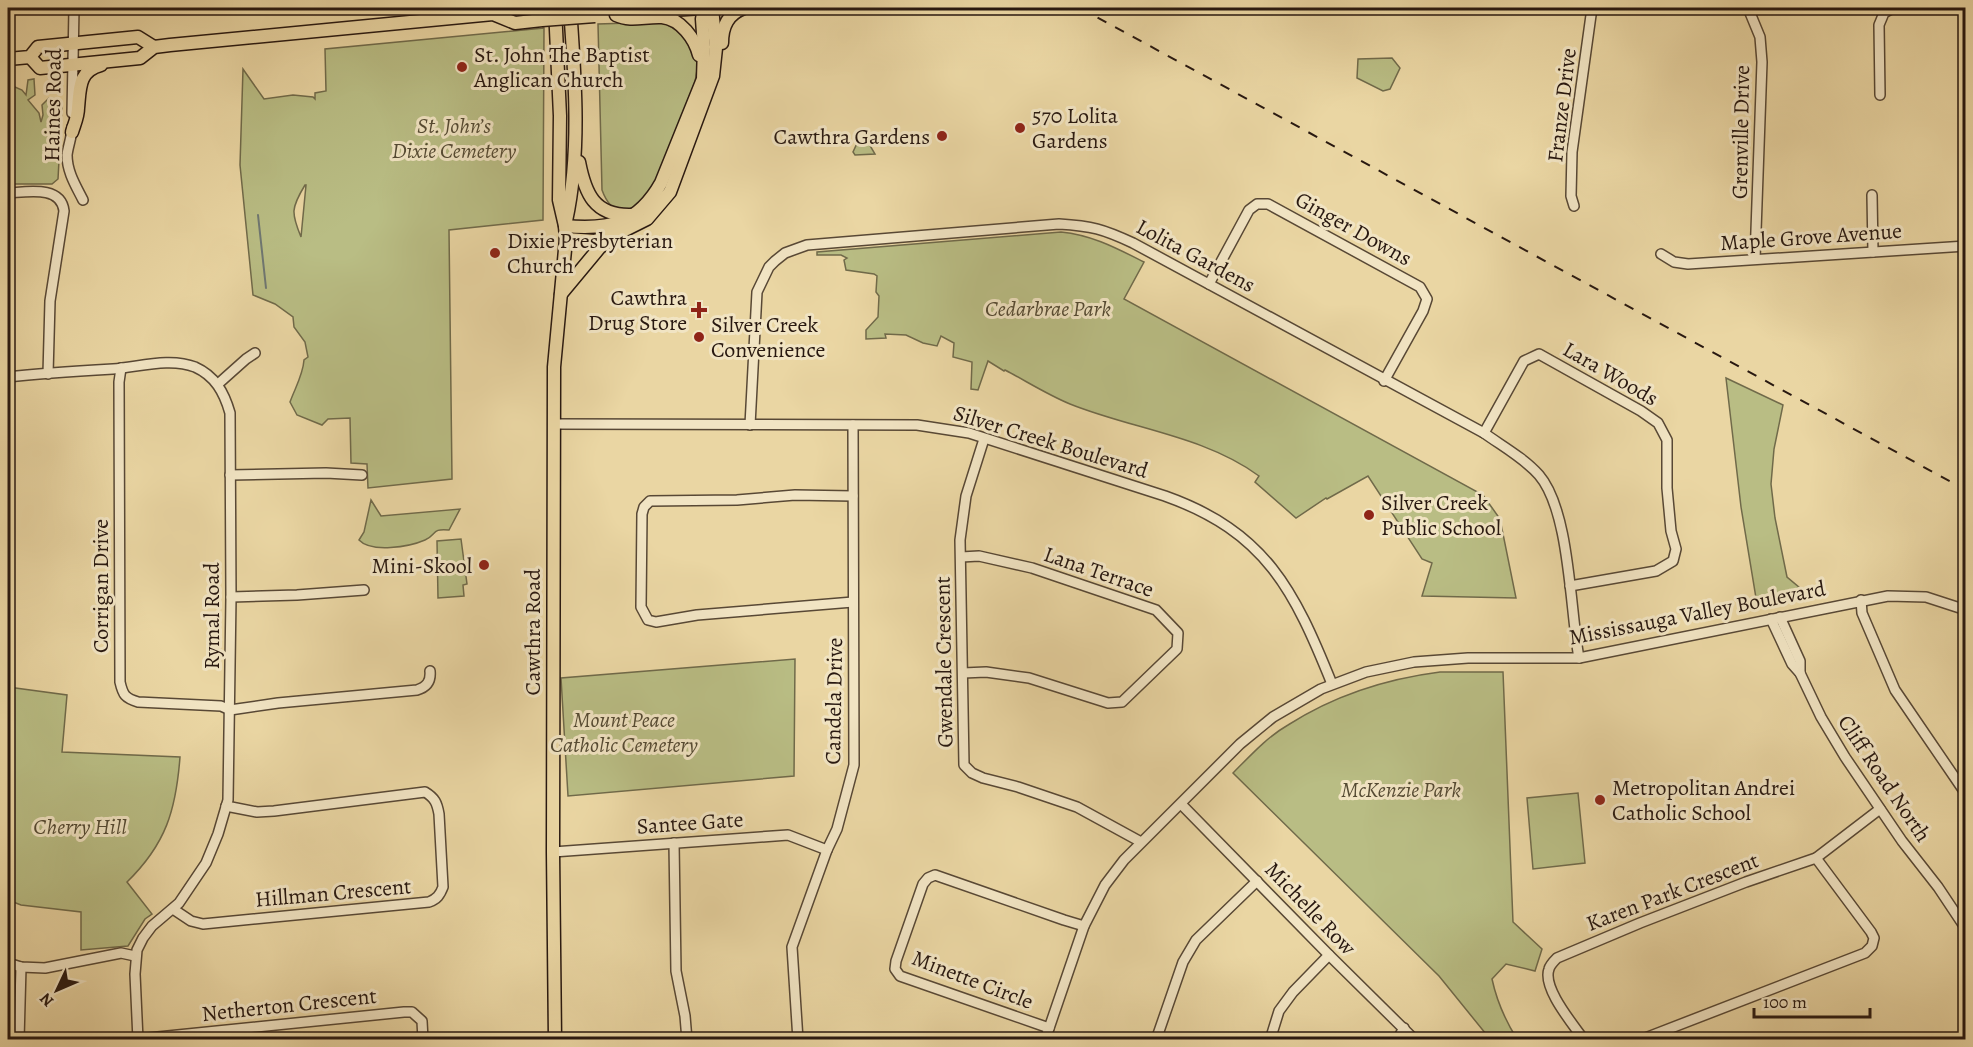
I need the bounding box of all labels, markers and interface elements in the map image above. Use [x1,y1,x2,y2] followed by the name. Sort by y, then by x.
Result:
[473,40,650,95] place label: St. John The Baptist Anglican Church
[1540,46,1584,164] street label: Franze Drive
[37,48,69,162] street label: Haines Road
[455,60,469,74] marker: St. John The Baptist Anglican Church
[1725,65,1757,199] street label: Grenville Drive
[1032,101,1119,156] place label: 570 Lolita Gardens
[392,111,517,166] park label: St. John’s Dixie Cemetery
[1013,121,1027,135] marker: 570 Lolita Gardens
[774,122,930,152] place label: Cawthra Gardens
[935,129,949,143] marker: Cawthra Gardens
[1290,185,1417,273] street label: Ginger Downs
[1131,212,1260,300] street label: Lolita Gardens
[1719,216,1903,258] street label: Maple Grove Avenue
[507,226,673,281] place label: Dixie Presbyterian Church
[488,246,502,260] marker: Dixie Presbyterian Church
[588,283,688,338] place label: Cawthra Drug Store
[985,294,1111,324] park label: Cedarbrae Park
[692,303,706,317] marker: Cawthra Drug Store
[711,310,825,365] place label: Silver Creek Convenience
[692,330,706,344] marker: Silver Creek Convenience
[1557,334,1664,413] street label: Lara Woods
[950,398,1152,486] street label: Silver Creek Boulevard
[1381,488,1501,543] place label: Silver Creek Public School
[1362,508,1376,522] marker: Silver Creek Public School
[86,519,116,653] street label: Corrigan Drive
[1040,539,1158,605] street label: Lana Terrace
[372,551,472,581] place label: Mini-Skool
[477,558,491,572] marker: Mini-Skool
[197,562,227,669] street label: Rymal Road
[518,568,548,695] street label: Cawthra Road
[1566,573,1828,653] street label: Mississauga Valley Boulevard
[928,576,960,748] street label: Gwendale Crescent
[818,637,850,765] street label: Candela Drive
[550,705,698,760] park label: Mount Peace Catholic Cemetery
[1830,709,1938,848] street label: Cliff Road North
[1612,773,1795,828] place label: Metropolitan Andrei Catholic School
[1341,775,1461,805] park label: McKenzie Park
[1593,793,1607,807] marker: Metropolitan Andrei Catholic School
[636,804,744,842] street label: Santee Gate
[33,812,127,842] park label: Cherry Hill
[1582,845,1763,939] street label: Karen Park Crescent
[1258,855,1363,962] street label: Michelle Row
[254,871,412,915] street label: Hillman Crescent
[908,943,1038,1017] street label: Minette Circle
[27,960,87,1020] north arrow
[200,981,378,1029] street label: Netherton Crescent
[1754,981,1870,1019] scale bar
[35,988,59,1012] text: N
[1763,990,1807,1014] text: 100 m

